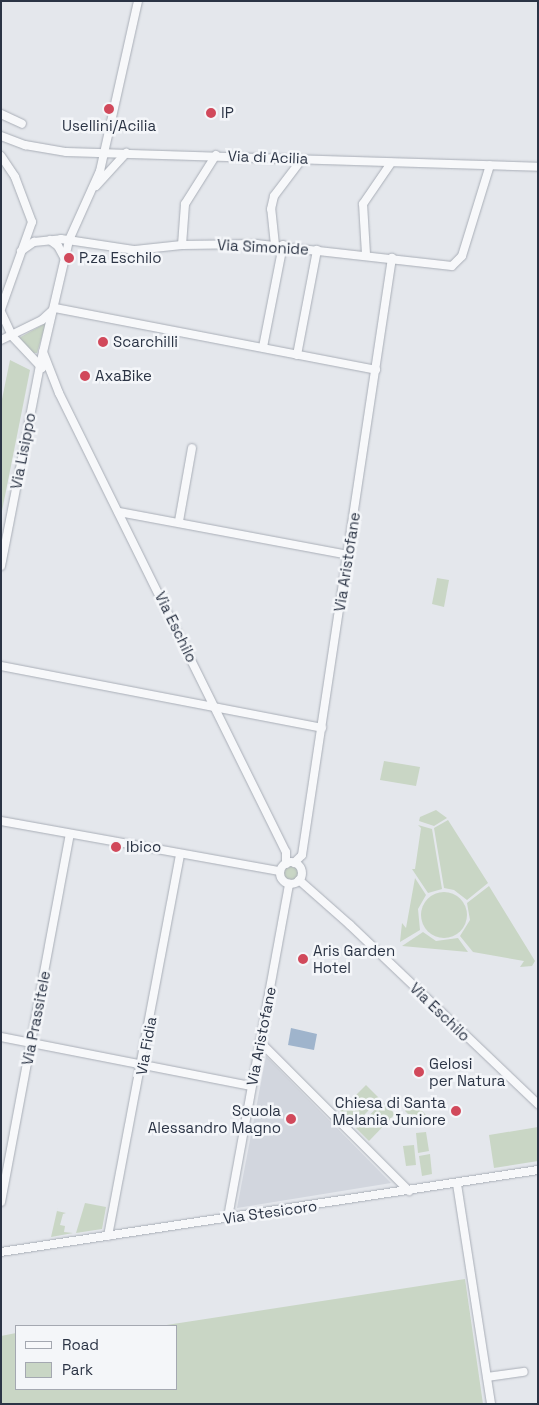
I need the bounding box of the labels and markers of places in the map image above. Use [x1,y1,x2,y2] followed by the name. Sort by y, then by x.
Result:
[103,103,115,115] marker: Usellini/Acilia
[221,104,234,122] place label: IP
[205,107,217,119] marker: IP
[62,117,156,135] place label: Usellini/Acilia
[79,249,162,267] place label: P.za Eschilo
[63,252,75,264] marker: P.za Eschilo
[113,333,178,351] place label: Scarchilli
[97,336,109,348] marker: Scarchilli
[95,367,152,385] place label: AxaBike
[79,370,91,382] marker: AxaBike
[126,838,161,856] place label: Ibico
[110,841,122,853] marker: Ibico
[313,941,395,976] place label: Aris Garden Hotel
[297,953,309,965] marker: Aris Garden Hotel
[429,1054,505,1089] place label: Gelosi per Natura
[413,1066,425,1078] marker: Gelosi per Natura
[332,1093,446,1128] place label: Chiesa di Santa Melania Juniore
[148,1101,281,1136] place label: Scuola Alessandro Magno
[450,1105,462,1117] marker: Chiesa di Santa Melania Juniore
[285,1113,297,1125] marker: Scuola Alessandro Magno

